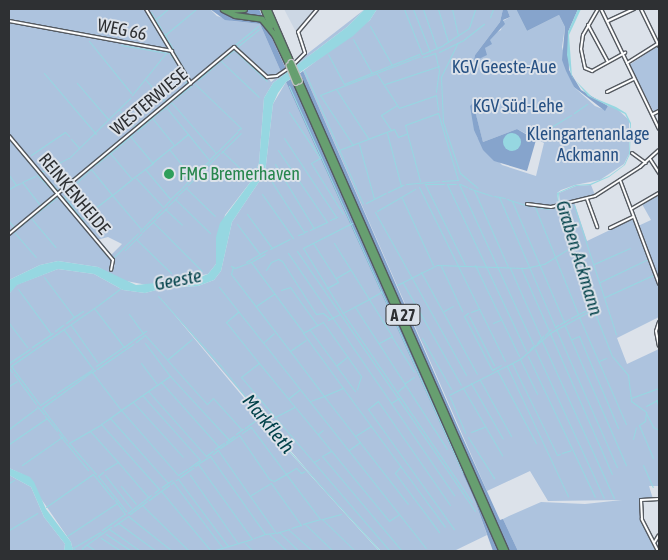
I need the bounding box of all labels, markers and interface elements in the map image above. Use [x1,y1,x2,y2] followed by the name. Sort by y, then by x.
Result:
[96,15,148,45] street label: WEG 66
[452,56,556,78] park label: KGV Geeste-Aue
[106,64,192,140] street label: WESTERWIESE
[473,95,563,117] park label: KGV Süd-Lehe
[526,124,650,166] park label: Kleingartenanlage Ackmann
[34,149,114,239] street label: REINKENHEIDE
[179,163,300,185] place label: FMG Bremerhaven
[163,168,175,180] marker: FMG Bremerhaven
[551,198,607,318] water label: Graben Ackmann
[152,264,204,296] water label: Geeste
[384,302,422,328] road number: A 27
[237,390,299,458] water label: Markfleth

